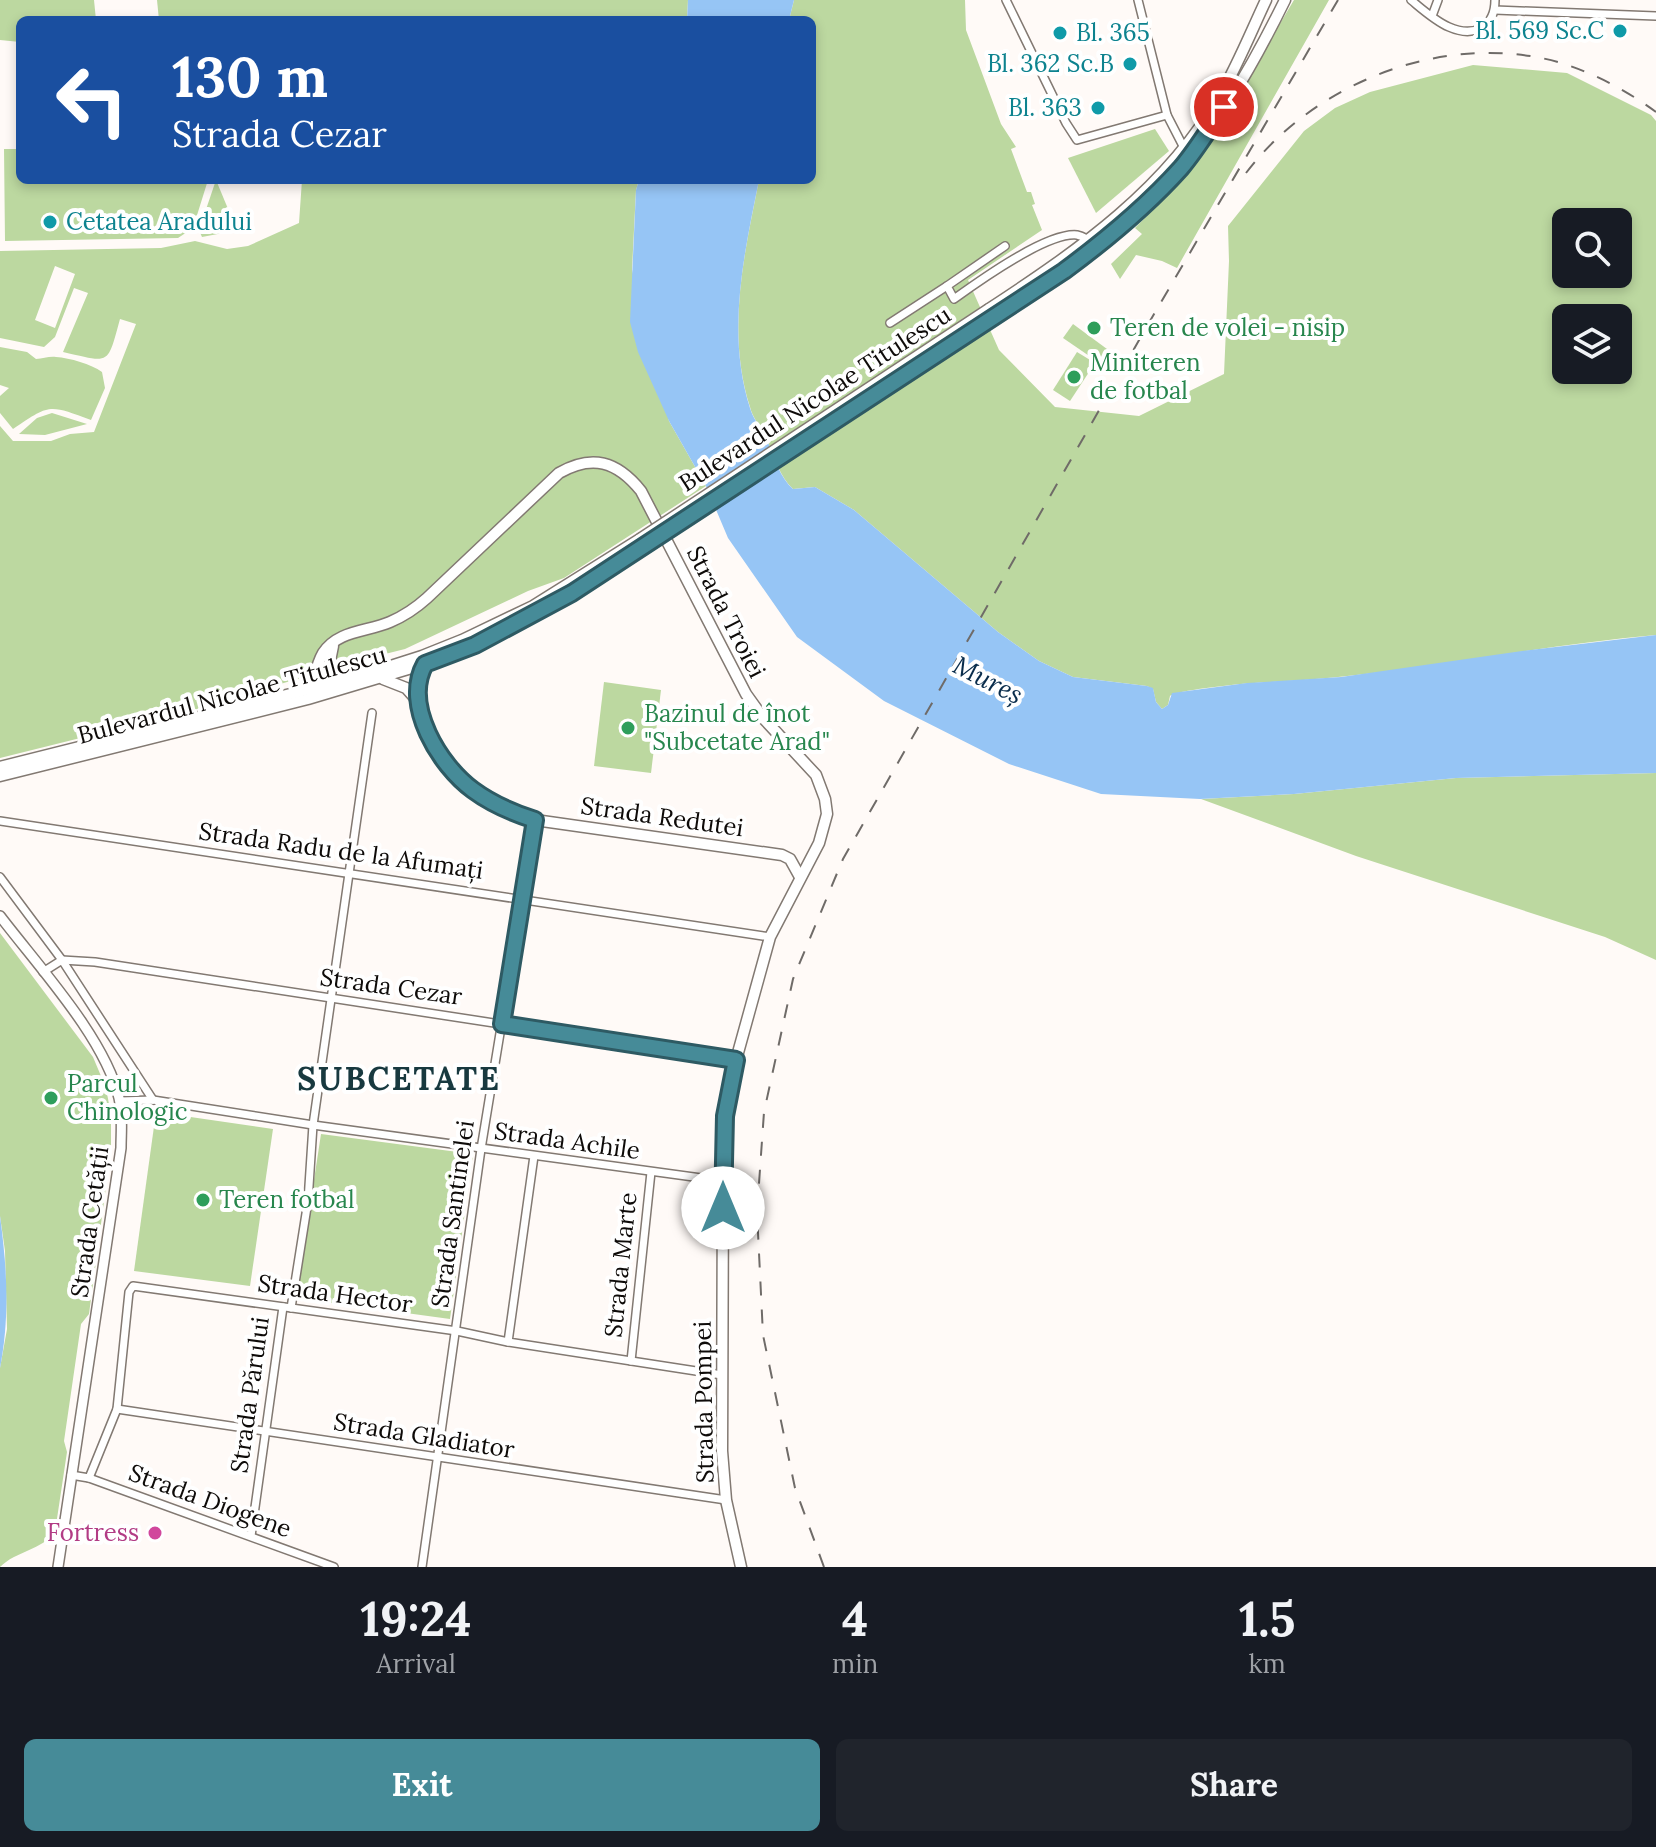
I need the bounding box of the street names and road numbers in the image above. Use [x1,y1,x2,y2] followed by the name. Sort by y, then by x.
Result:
[673,299,957,498] street label: Bulevardul Nicolae Titulescu
[680,540,773,683] street label: Strada Troiei
[74,638,390,751] street label: Bulevardul Nicolae Titulescu
[579,790,745,843] street label: Strada Redutei
[197,815,485,886] street label: Strada Radu de la Afumați
[318,961,465,1012] street label: Strada Cezar
[492,1115,642,1166] street label: Strada Achile
[424,1118,481,1310] street label: Strada Santinelei
[64,1144,115,1300] street label: Strada Cetății
[597,1191,644,1339] street label: Strada Marte
[256,1267,415,1320] street label: Strada Hector
[223,1315,276,1475] street label: Strada Părului
[687,1321,720,1483] street label: Strada Pompei
[331,1406,517,1465] street label: Strada Gladiator
[125,1457,296,1544] street label: Strada Diogene

